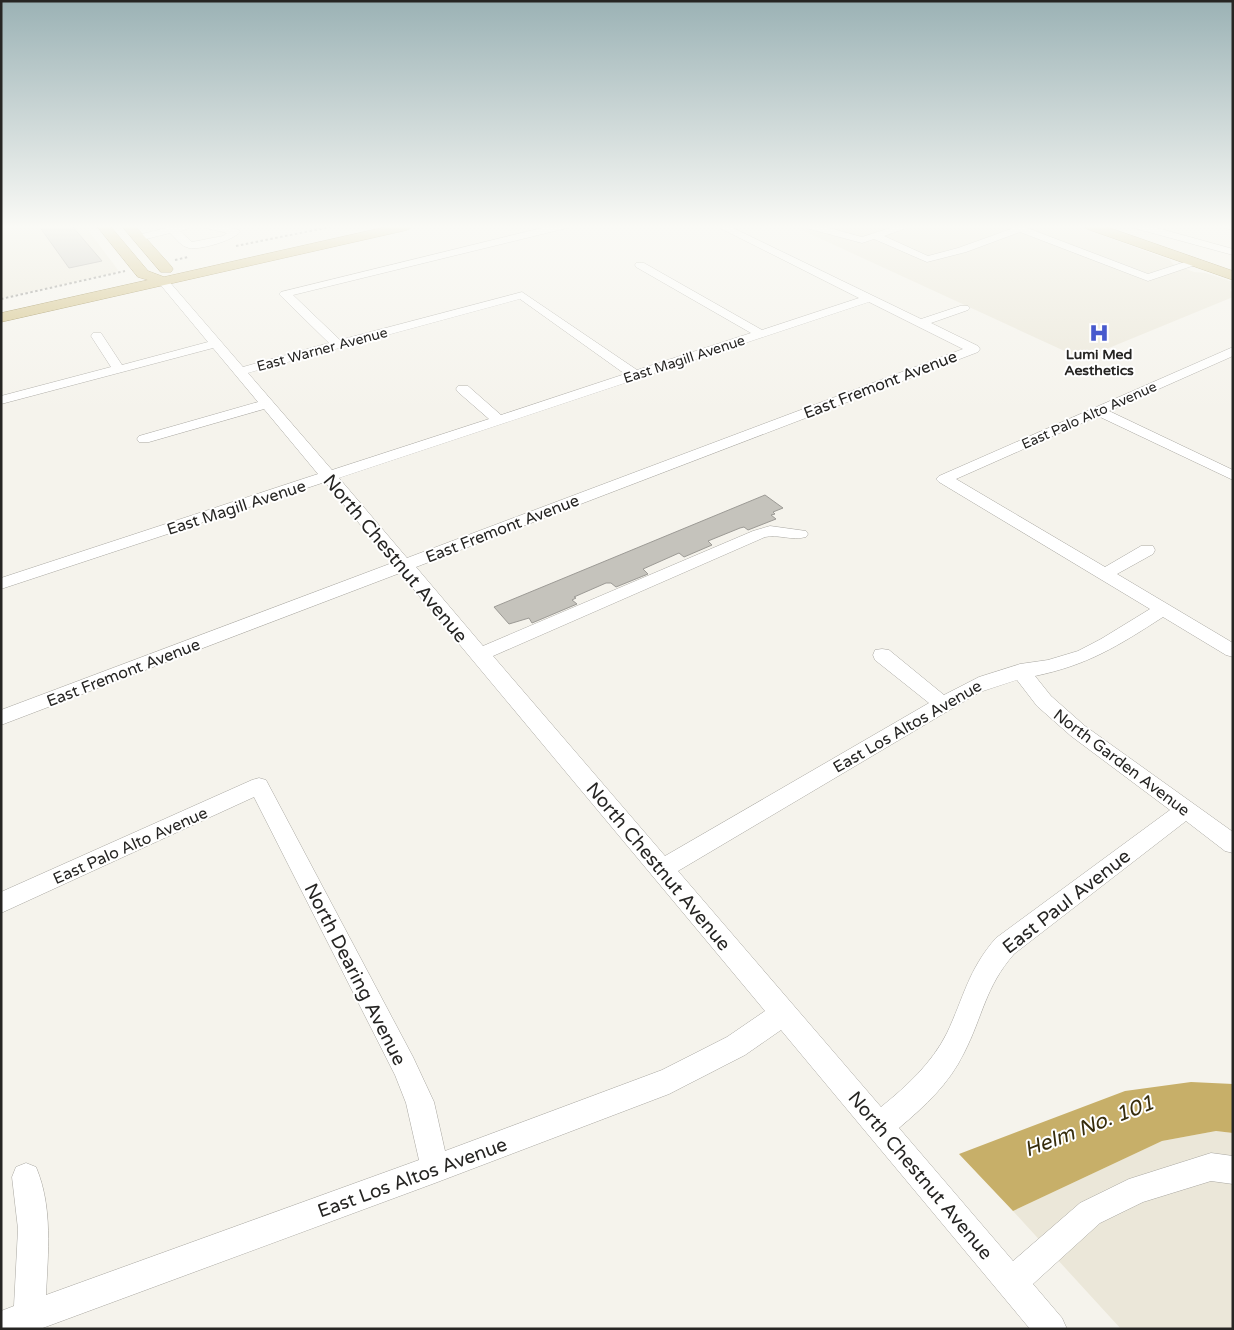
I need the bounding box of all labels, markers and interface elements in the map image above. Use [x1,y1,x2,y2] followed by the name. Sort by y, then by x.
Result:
[1088,322,1110,344] hospital icon: Lumi Med Aesthetics
[255,324,389,375] street label: East Warner Avenue
[621,332,747,387] street label: East Magill Avenue
[801,346,960,423] street label: East Fremont Avenue
[1064,346,1134,379] place label: Lumi Med Aesthetics
[1019,378,1160,453] street label: East Palo Alto Avenue
[318,470,472,647] street label: North Chestnut Avenue
[164,476,308,540] street label: East Magill Avenue
[423,490,582,567] street label: East Fremont Avenue
[44,634,203,711] street label: East Fremont Avenue
[830,676,985,778] street label: East Los Altos Avenue
[1049,705,1194,821] street label: North Garden Avenue
[581,778,735,955] street label: North Chestnut Avenue
[50,803,211,889] street label: East Palo Alto Avenue
[998,845,1135,958] street label: East Paul Avenue
[300,880,411,1069] street label: North Dearing Avenue
[843,1087,997,1264] street label: North Chestnut Avenue
[1021,1090,1158,1163] water label: Helm No. 101
[315,1133,510,1222] street label: East Los Altos Avenue

